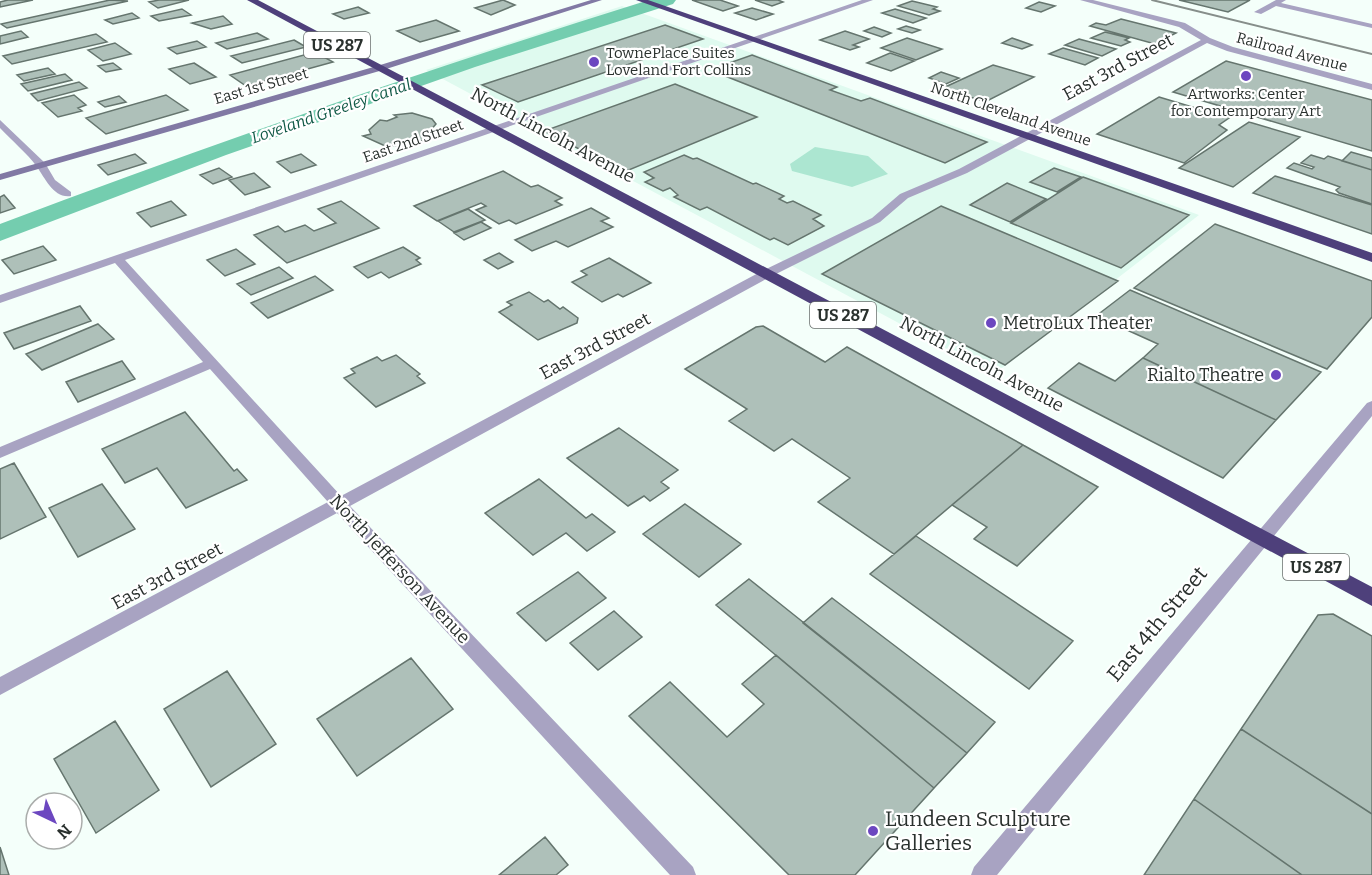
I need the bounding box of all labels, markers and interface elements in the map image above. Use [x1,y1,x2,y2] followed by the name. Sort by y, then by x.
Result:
[1059,28,1177,105] street label: East 3rd Street
[1234,29,1350,75] street label: Railroad Avenue
[304,32,370,58] road number: US 287
[606,44,751,79] place label: TownePlace Suites Loveland Fort Collins
[587,55,601,69] marker: TownePlace Suites Loveland Fort Collins
[212,64,311,108] street label: East 1st Street
[1239,69,1253,83] marker: Artworks: Center for Contemporary Art
[249,75,413,147] water label: Loveland Greeley Canal
[929,78,1093,150] street label: North Cleveland Avenue
[467,82,639,188] street label: North Lincoln Avenue
[1171,85,1322,120] place label: Artworks: Center for Contemporary Art
[361,115,466,167] street label: East 2nd Street
[810,302,876,328] road number: US 287
[536,307,654,384] street label: East 3rd Street
[896,311,1068,417] street label: North Lincoln Avenue
[1003,312,1153,334] place label: MetroLux Theater
[984,316,998,330] marker: MetroLux Theater
[1147,364,1264,386] place label: Rialto Theatre
[1269,368,1283,382] marker: Rialto Theatre
[325,490,475,648] street label: North Jefferson Avenue
[108,537,226,614] street label: East 3rd Street
[1283,554,1349,580] road number: US 287
[1101,561,1213,687] street label: East 4th Street
[24,791,84,851] north arrow
[885,806,1071,856] place label: Lundeen Sculpture Galleries
[53,820,75,843] text: N
[866,824,880,838] marker: Lundeen Sculpture Galleries

